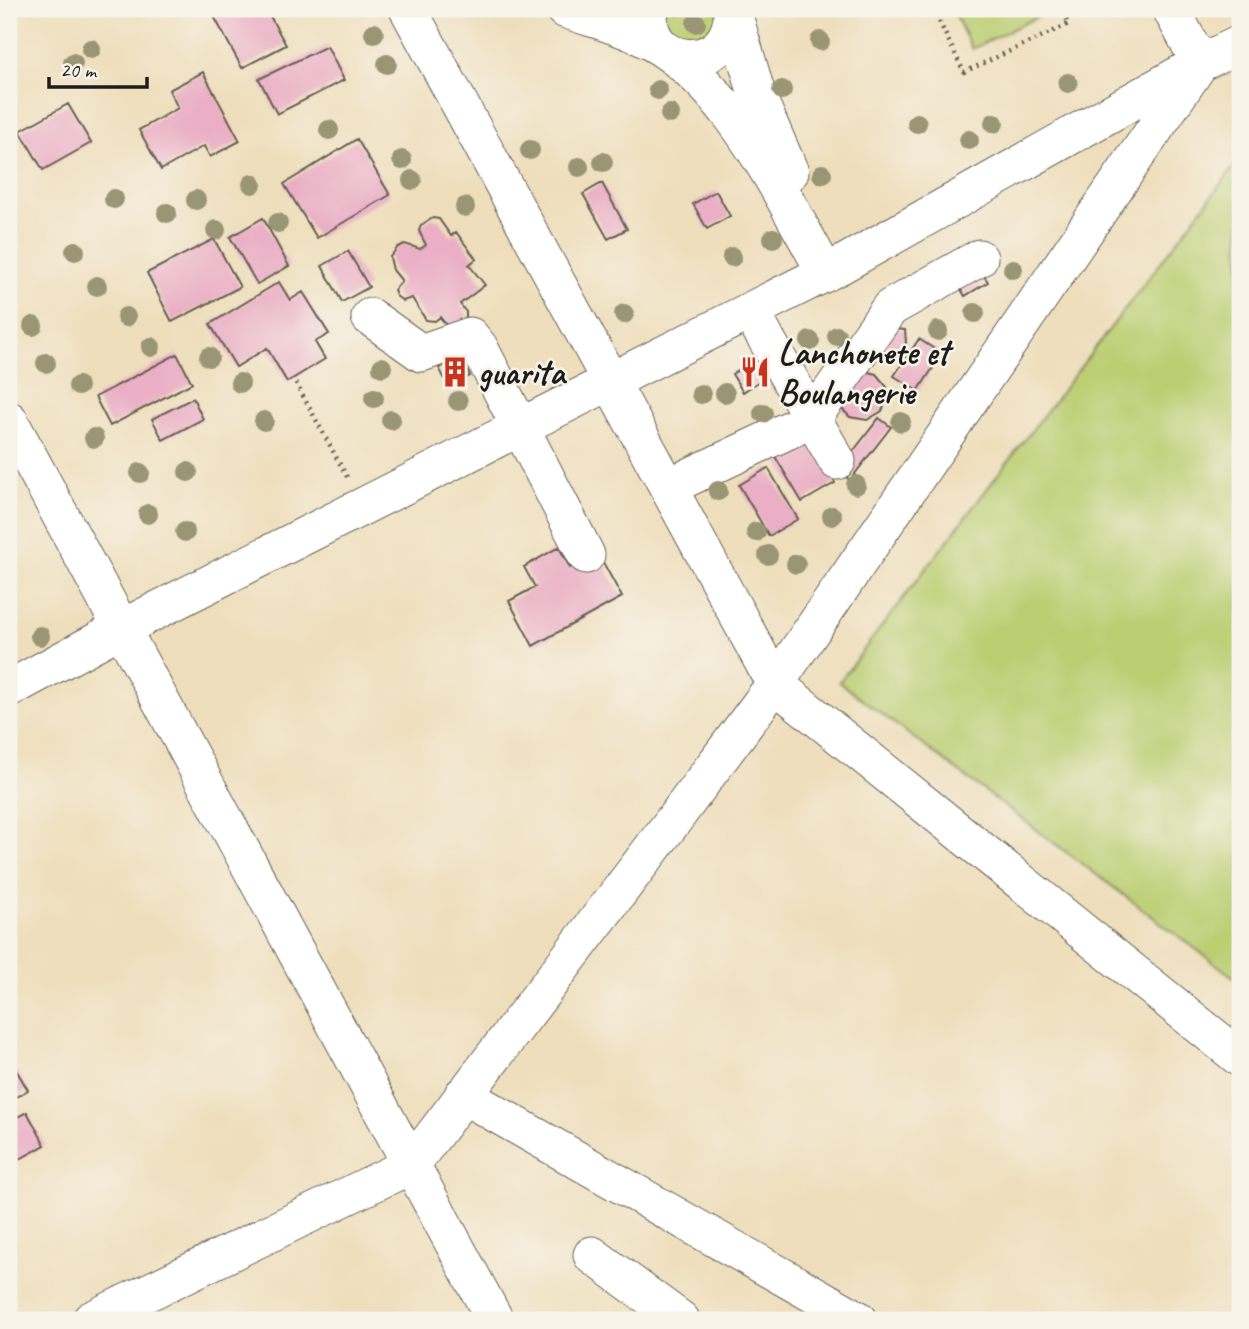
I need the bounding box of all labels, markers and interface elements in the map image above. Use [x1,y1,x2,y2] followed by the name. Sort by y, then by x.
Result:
[49,46,147,90] scale bar
[60,57,98,83] text: 20 m
[778,330,954,415] place label: Lanchonete et Boulangerie
[478,350,568,395] place label: guarita
[438,355,472,389] building icon: guarita
[738,355,772,389] restaurant icon: Lanchonete et Boulangerie

